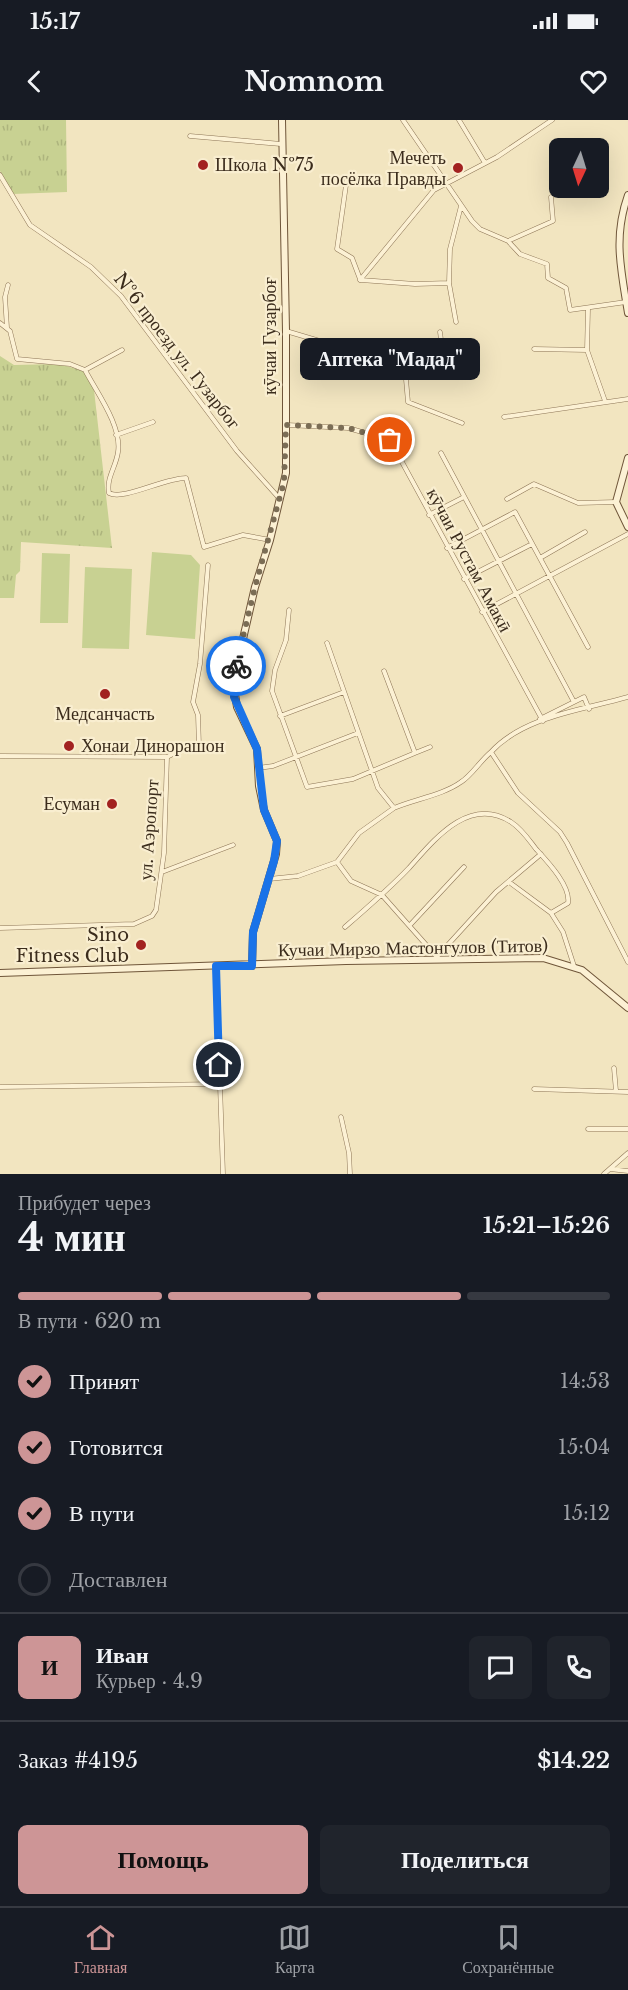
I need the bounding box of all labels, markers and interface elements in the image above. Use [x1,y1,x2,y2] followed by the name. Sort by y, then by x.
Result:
[30,8,80,35] text: 15:17
[18,65,51,98] icon: back
[244,65,384,98] text: Nomnom
[577,65,610,98] icon: heart
[549,138,609,198] north arrow
[549,138,609,198] map controls
[321,147,446,190] place label: Мечеть посёлка Правды
[215,154,314,176] place label: Школа №75
[196,158,210,172] marker: Школа №75
[451,161,465,175] marker: Мечеть посёлка Правды
[109,268,245,434] street label: №6 проезд ул. Гузарбог
[259,277,281,395] street label: кӯчаи Гузарбоғ
[300,338,480,380] callout: Аптека "Мадад"
[317,347,463,371] text: Аптека "Мадад"
[364,414,415,465] pin
[373,423,406,456] icon: bag
[422,484,516,636] street label: кӯчаи Рустам Амакӣ
[206,636,266,696] courier
[220,650,253,683] icon: bike
[98,687,112,701] marker: Медсанчасть
[55,703,155,725] place label: Медсанчасть
[81,735,225,757] place label: Хонаи Динорашон
[62,739,76,753] marker: Хонаи Динорашон
[134,779,164,881] street label: ул. Аэропорт
[44,793,100,815] place label: Есуман
[105,797,119,811] marker: Есуман
[16,924,129,967] place label: Sino Fitness Club
[278,935,548,961] street label: Кучаи Мирзо Мастонгулов (Титов)
[134,938,148,952] marker: Sino Fitness Club
[193,1039,244,1090] pin
[202,1048,235,1081] icon: home
[18,1191,151,1215] text: Прибудет через
[483,1212,610,1239] text: 15:21–15:26
[18,1213,126,1262] text: 4 мин
[18,1309,161,1333] text: В пути · 620 m
[18,1365,51,1398] icon: check
[69,1368,139,1395] text: Принят
[560,1369,610,1393] text: 14:53
[18,1431,51,1464] icon: check
[69,1434,163,1461] text: Готовится
[558,1435,610,1459] text: 15:04
[18,1497,51,1530] icon: check
[69,1500,134,1527] text: В пути
[563,1501,610,1525] text: 15:12
[69,1566,168,1593] text: Доставлен
[469,1636,532,1699] button: chat
[547,1636,610,1699] button: phone
[96,1642,149,1669] text: Иван
[41,1654,58,1681] text: И
[96,1669,203,1693] text: Курьер · 4.9
[18,1747,138,1774] text: Заказ #4195
[537,1747,610,1774] text: $14.22
[18,1825,308,1894] button: Помощь
[320,1825,610,1894] button: Поделиться
[74,1921,127,1977] tab: Главная
[275,1921,315,1977] tab: Карта
[462,1921,554,1977] tab: Сохранённые

